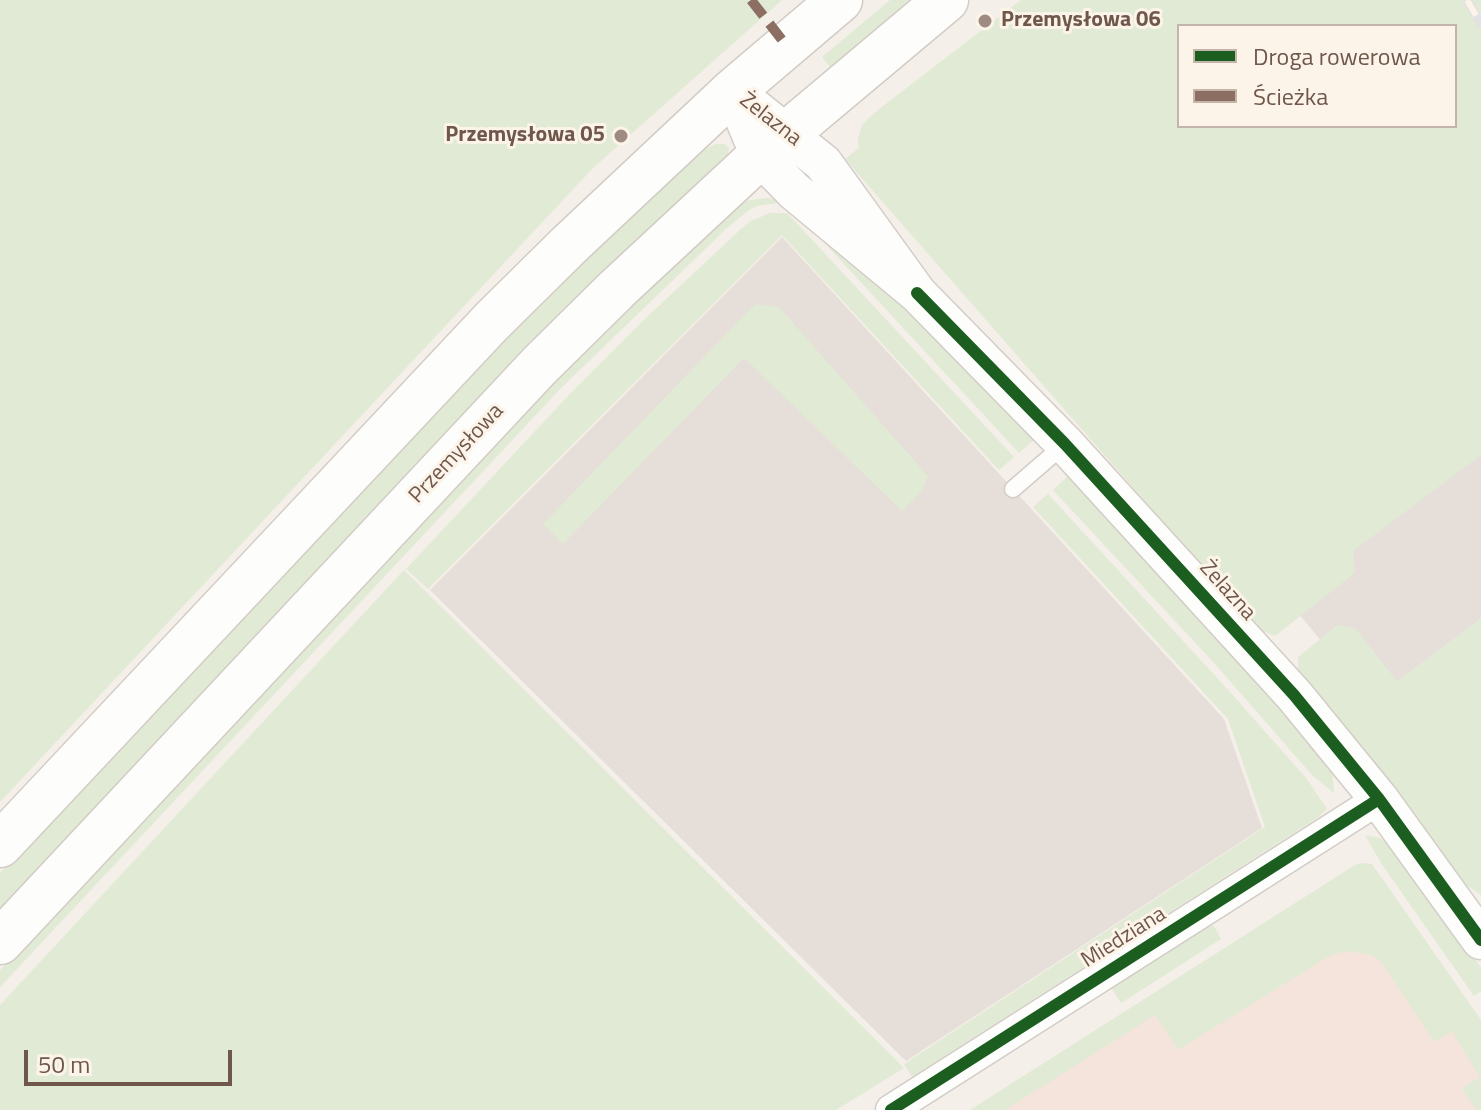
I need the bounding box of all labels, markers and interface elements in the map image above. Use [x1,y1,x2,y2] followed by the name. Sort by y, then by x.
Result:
[1001,8,1161,34] place label: Przemysłowa 06
[976,12,994,30] marker: Przemysłowa 06
[1177,24,1457,128] legend
[1253,38,1421,74] text: Droga rowerowa
[1253,78,1328,114] text: Ścieżka
[734,88,806,152] street label: Żelazna
[445,123,605,149] place label: Przemysłowa 05
[612,127,630,145] marker: Przemysłowa 05
[404,399,510,509] street label: Przemysłowa
[1193,556,1261,626] street label: Żelazna
[1077,902,1171,974] street label: Miedziana
[28,1034,236,1084] scale bar
[38,1046,90,1082] text: 50 m

